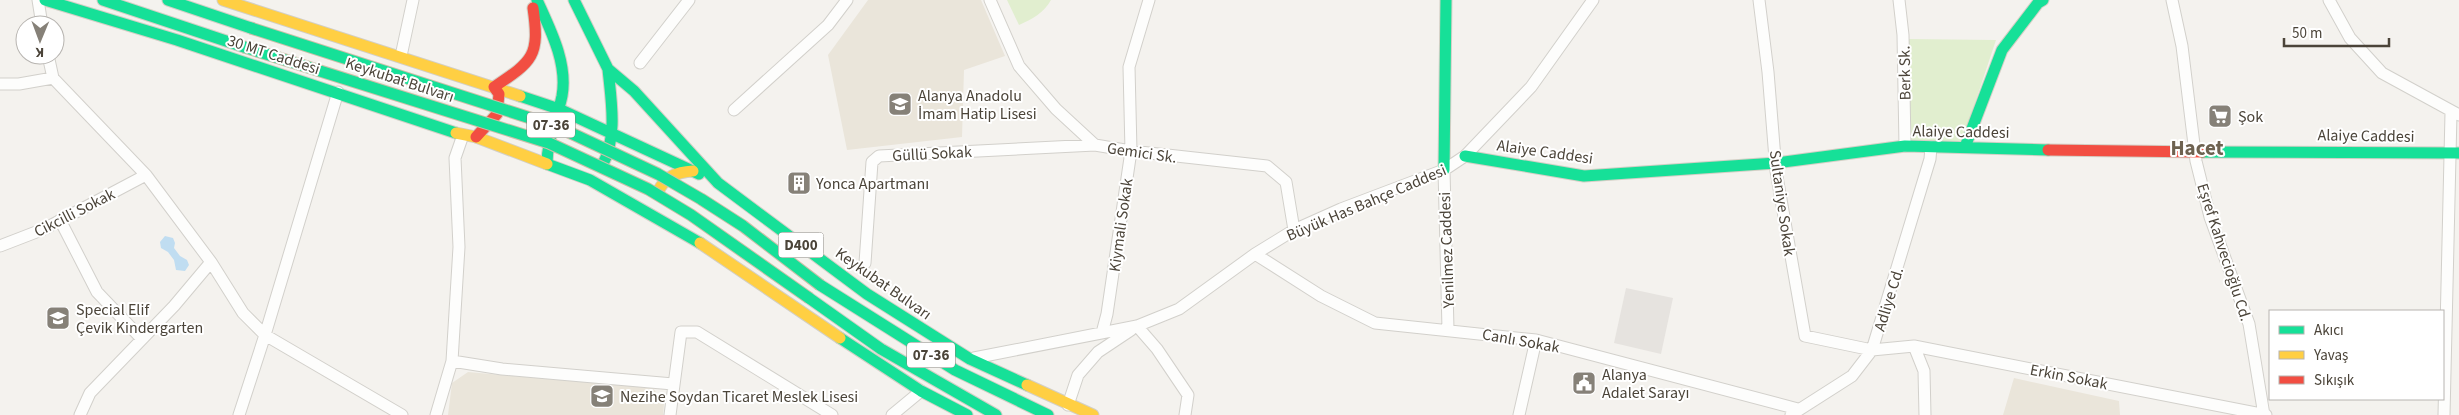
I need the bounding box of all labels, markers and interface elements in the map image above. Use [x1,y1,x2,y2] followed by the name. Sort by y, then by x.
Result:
[15,15,65,65] north arrow
[2284,15,2389,47] scale bar
[2292,23,2322,44] text: 50 m
[225,30,323,80] street label: 30 MT Caddesi
[35,42,44,62] text: K
[1894,45,1916,101] street label: Berk Sk.
[343,52,457,108] street label: Keykubat Bulvarı
[918,85,1037,125] place label: Alanya Anadolu İmam Hatip Lisesi
[887,91,913,117] school or university icon: Alanya Anadolu İmam Hatip Lisesi
[2207,103,2233,129] supermarket icon: Şok
[2238,106,2263,128] place label: Şok
[527,112,575,138] road number: 07-36
[1912,120,2010,144] street label: Alaiye Caddesi
[2317,124,2415,148] street label: Alaiye Caddesi
[2170,133,2224,163] district label: Hacet
[1495,134,1594,170] street label: Alaiye Caddesi
[1106,137,1178,169] street label: Gemici Sk.
[892,141,972,167] street label: Güllü Sokak
[1764,149,1800,258] street label: Sultaniye Sokak
[1283,159,1450,247] street label: Büyük Has Bahçe Caddesi
[786,170,812,196] building icon: Yonca Apartmanı
[815,173,929,195] place label: Yonca Apartmanı
[1104,177,1138,273] street label: Kiymali Sokak
[2191,181,2257,324] street label: Eşref Kahvecioğlu Cd.
[30,183,119,243] street label: Cikcilli Sokak
[1434,191,1460,310] street label: Yenilmez Caddesi
[778,232,824,258] road number: D400
[831,242,936,325] street label: Keykubat Bulvarı
[1869,264,1909,334] street label: Adliye Cd.
[76,299,203,339] place label: Special Elif Çevik Kindergarten
[45,305,71,331] school or university icon: Special Elif Çevik Kindergarten
[2269,310,2444,400] legend
[2314,320,2344,341] text: Akıcı
[1480,323,1561,359] street label: Canlı Sokak
[907,342,955,368] road number: 07-36
[2313,345,2348,366] text: Yavaş
[2028,359,2110,395] street label: Erkin Sokak
[1602,364,1689,404] place label: Alanya Adalet Sarayı
[1571,370,1597,396] public building icon: Alanya Adalet Sarayı
[2314,370,2355,391] text: Sıkışık
[589,383,615,409] school or university icon: Nezihe Soydan Ticaret Meslek Lisesi
[620,386,858,408] place label: Nezihe Soydan Ticaret Meslek Lisesi

